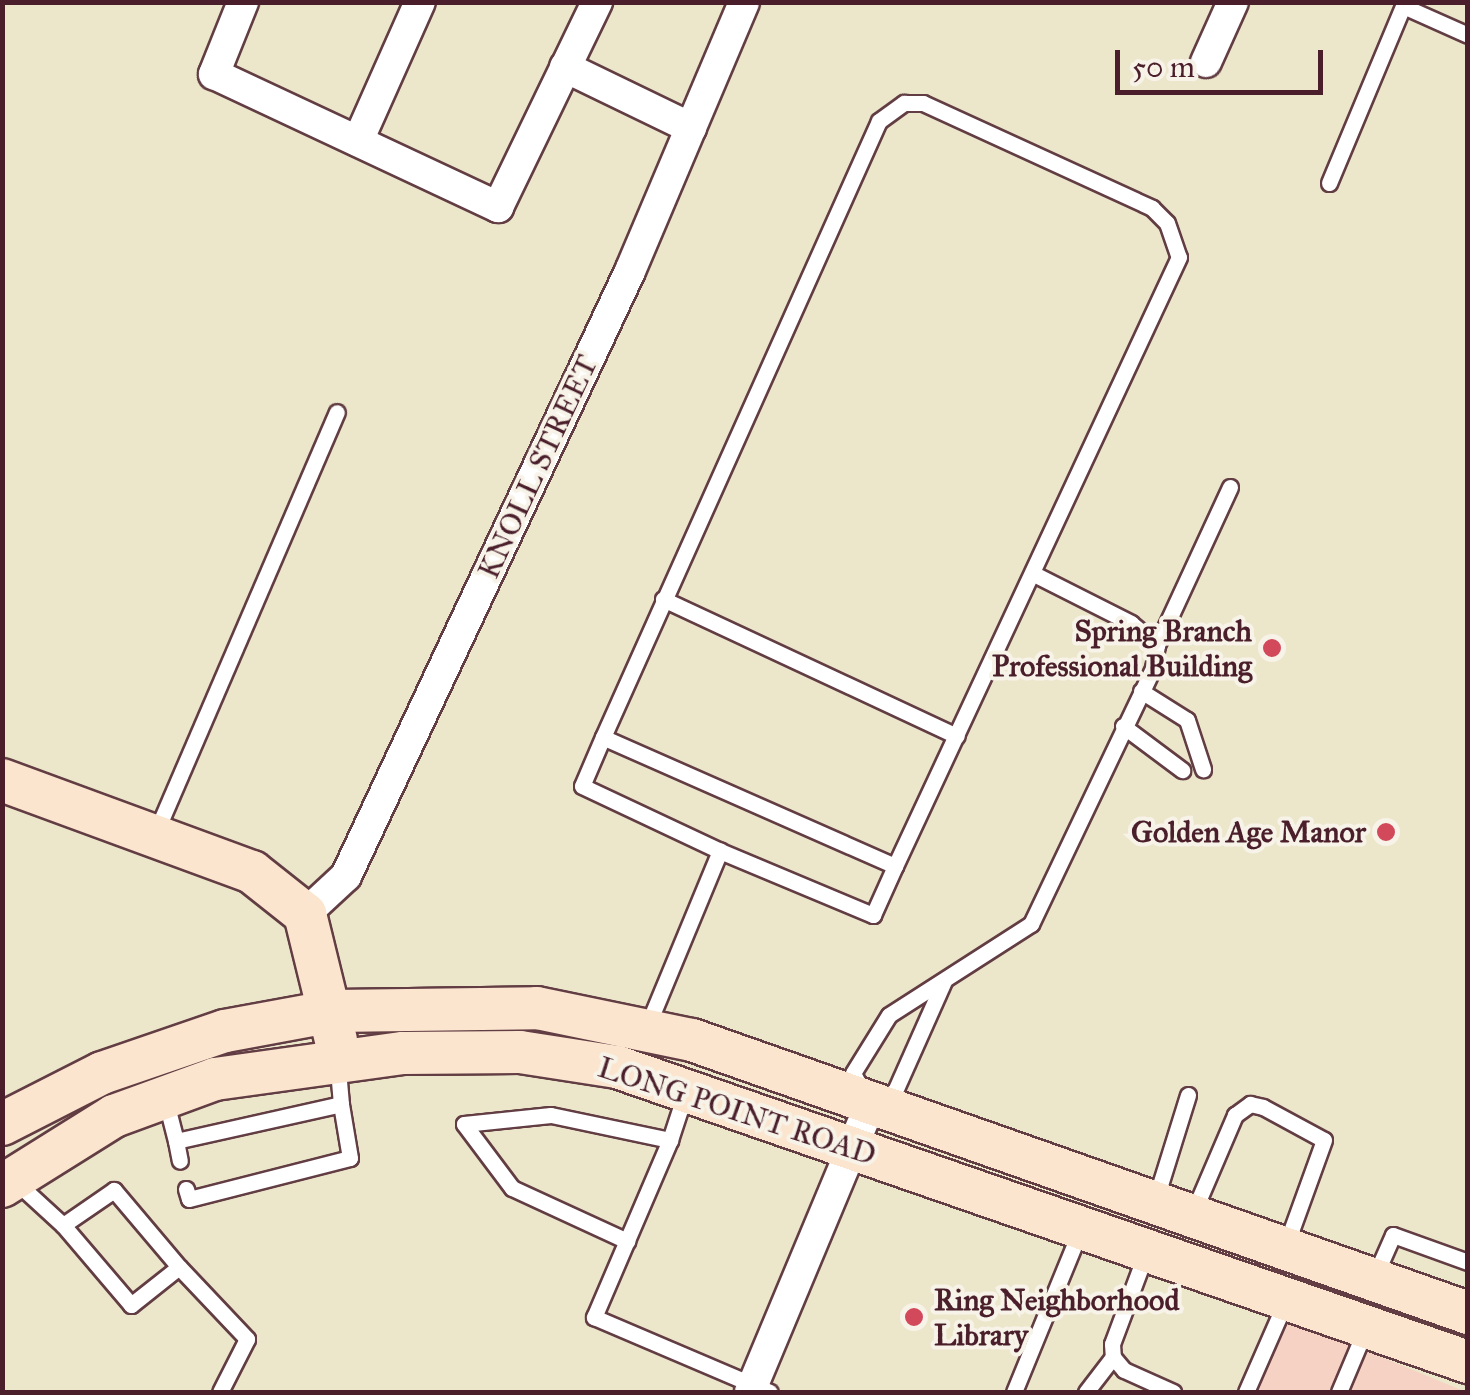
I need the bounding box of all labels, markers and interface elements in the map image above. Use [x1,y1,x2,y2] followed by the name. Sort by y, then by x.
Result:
[1120,30,1328,92] scale bar
[1132,49,1195,85] text: 50 m
[470,350,606,584] street label: KNOLL STREET
[992,613,1252,684] place label: Spring Branch Professional Building
[1261,637,1283,659] marker: Spring Branch Professional Building
[1131,814,1366,850] place label: Golden Age Manor
[1375,821,1397,843] marker: Golden Age Manor
[594,1049,880,1173] street label: LONG POINT ROAD
[934,1282,1179,1352] place label: Ring Neighborhood Library
[903,1306,925,1328] marker: Ring Neighborhood Library

